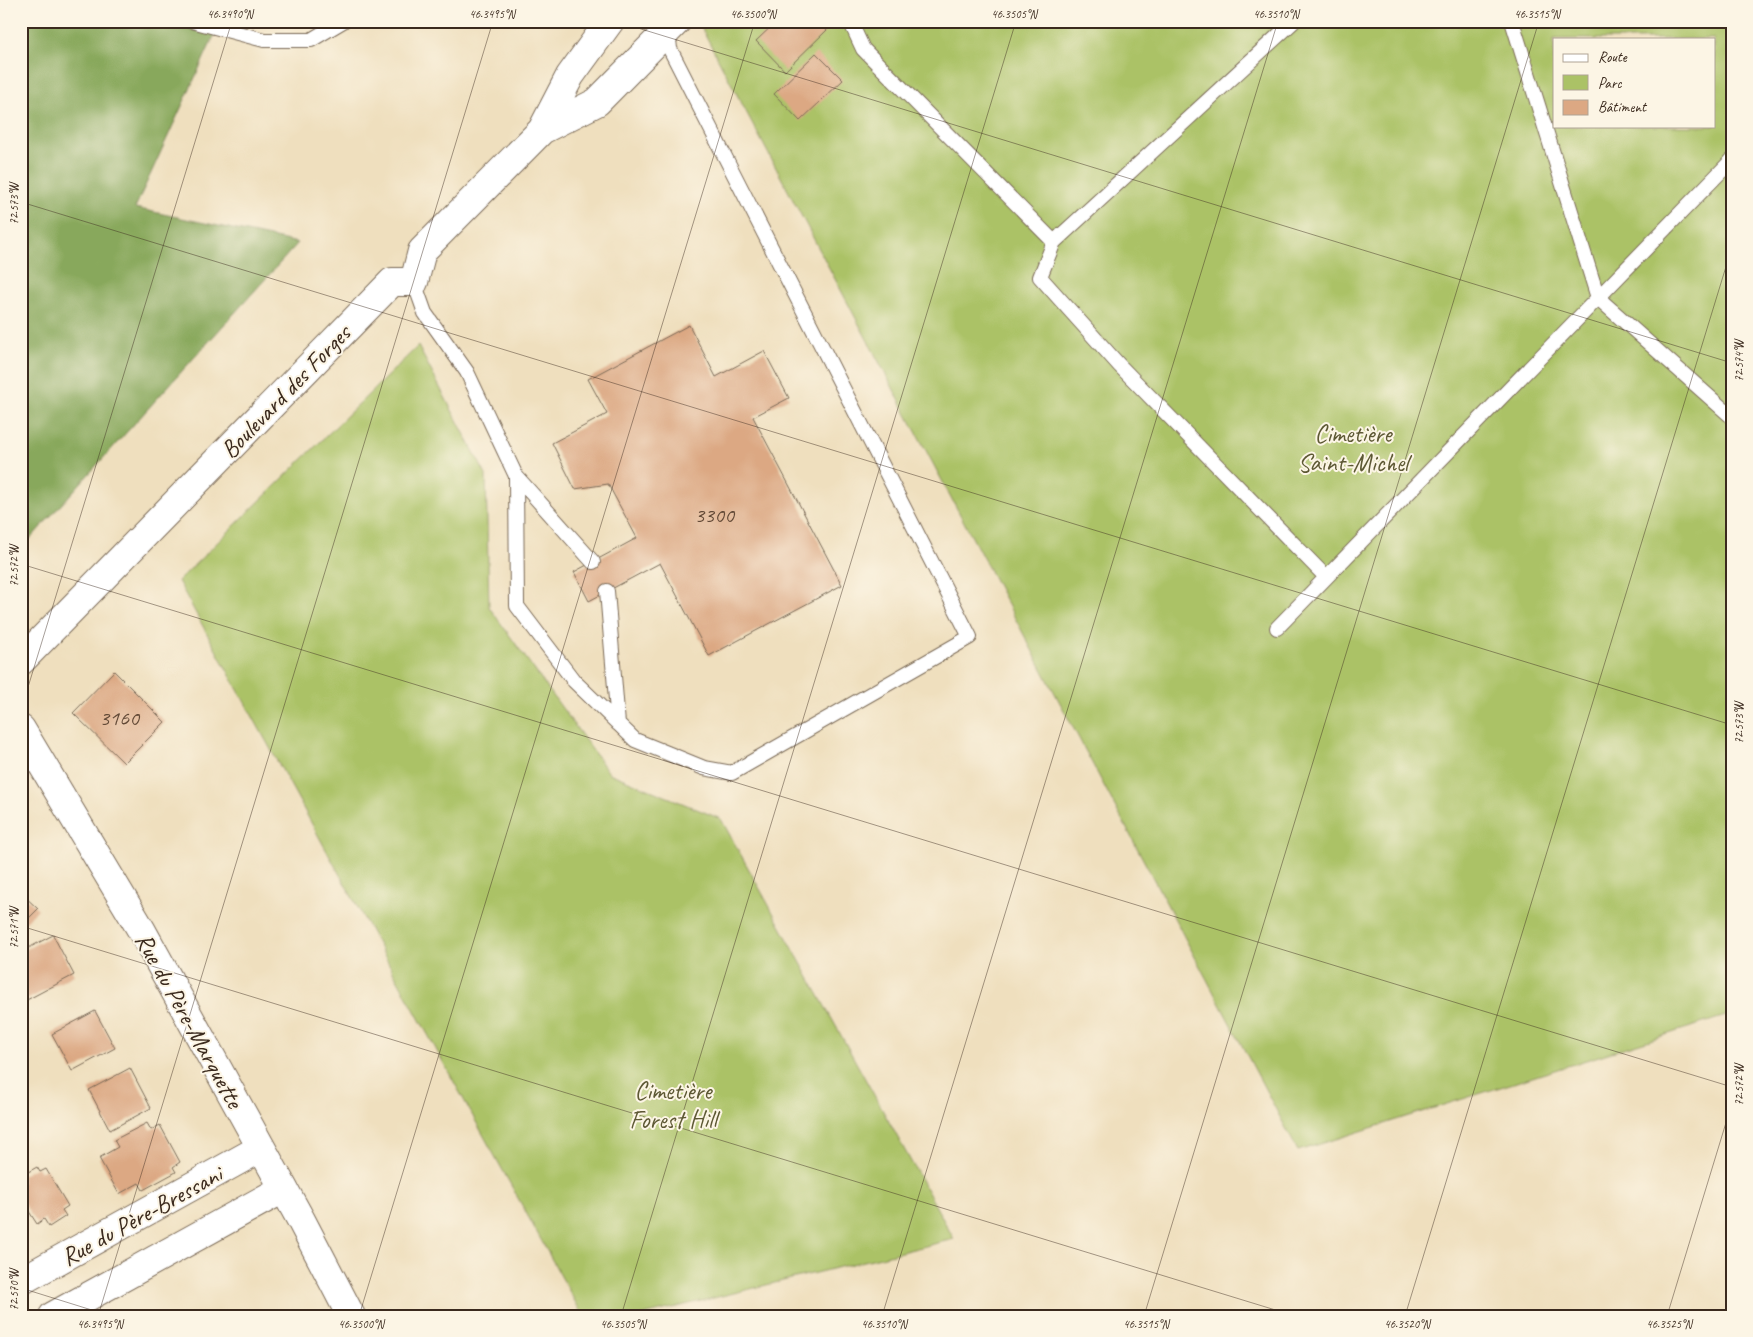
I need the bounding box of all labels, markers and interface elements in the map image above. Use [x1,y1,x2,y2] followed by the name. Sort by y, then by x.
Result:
[207,6,254,22] text: 46.3490°N
[469,6,516,22] text: 46.3495°N
[730,6,777,22] text: 46.3500°N
[991,6,1038,22] text: 46.3505°N
[1253,6,1300,22] text: 46.3510°N
[1514,6,1561,22] text: 46.3515°N
[1553,38,1716,128] legend
[1598,48,1628,67] text: Route
[1598,74,1622,93] text: Parc
[1598,98,1648,117] text: Bâtiment
[6,181,22,225] text: 72.573°W
[214,316,359,465] street label: Boulevard des Forges
[1731,338,1747,382] text: 72.574°W
[1298,418,1413,479] park label: Cimetière Saint-Michel
[694,501,736,529] house number: 3300
[6,543,22,587] text: 72.572°W
[1731,700,1747,744] text: 72.573°W
[99,704,141,732] house number: 3160
[6,905,22,949] text: 72.571°W
[128,927,251,1115] street label: Rue du Père-Marquette
[1731,1062,1747,1106] text: 72.572°W
[630,1075,721,1136] park label: Cimetière Forest Hill
[55,1157,231,1273] street label: Rue du Père-Bressani
[6,1267,22,1311] text: 72.570°W
[77,1316,124,1332] text: 46.3495°N
[338,1316,385,1332] text: 46.3500°N
[600,1316,647,1332] text: 46.3505°N
[861,1316,908,1332] text: 46.3510°N
[1123,1316,1170,1332] text: 46.3515°N
[1384,1316,1431,1332] text: 46.3520°N
[1646,1316,1693,1332] text: 46.3525°N

